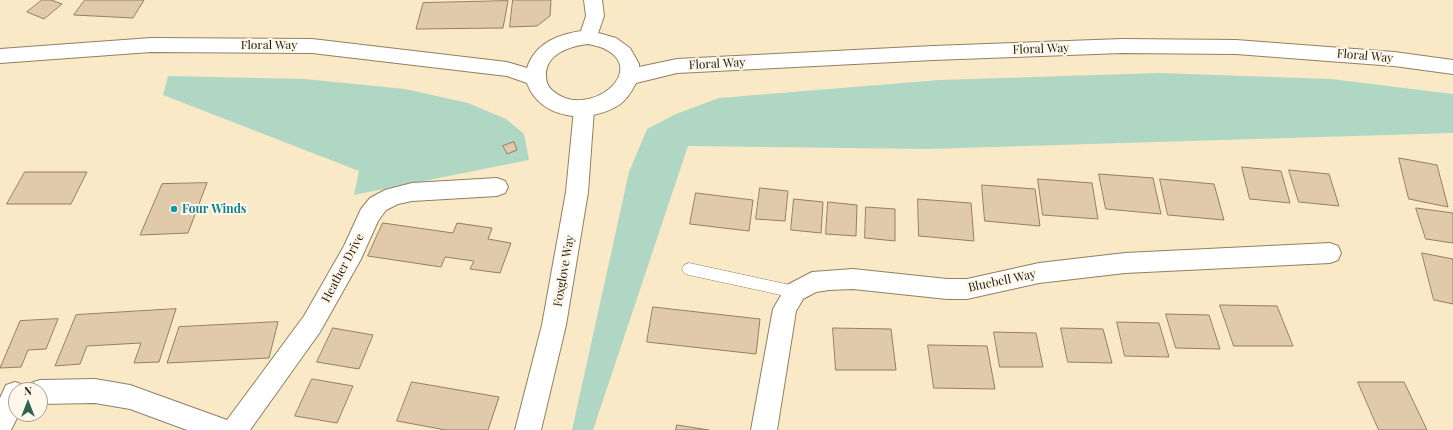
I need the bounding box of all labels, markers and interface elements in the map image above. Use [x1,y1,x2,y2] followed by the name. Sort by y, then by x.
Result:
[241,38,297,52] street label: Floral Way
[1012,41,1070,57] street label: Floral Way
[1336,46,1394,66] street label: Floral Way
[688,55,746,73] street label: Floral Way
[182,202,246,216] place label: Four Winds
[169,204,179,214] marker: Four Winds
[319,231,367,305] street label: Heather Drive
[551,234,577,308] street label: Foxglove Way
[967,267,1037,295] street label: Bluebell Way
[8,382,48,422] north arrow
[24,383,32,398] text: N

